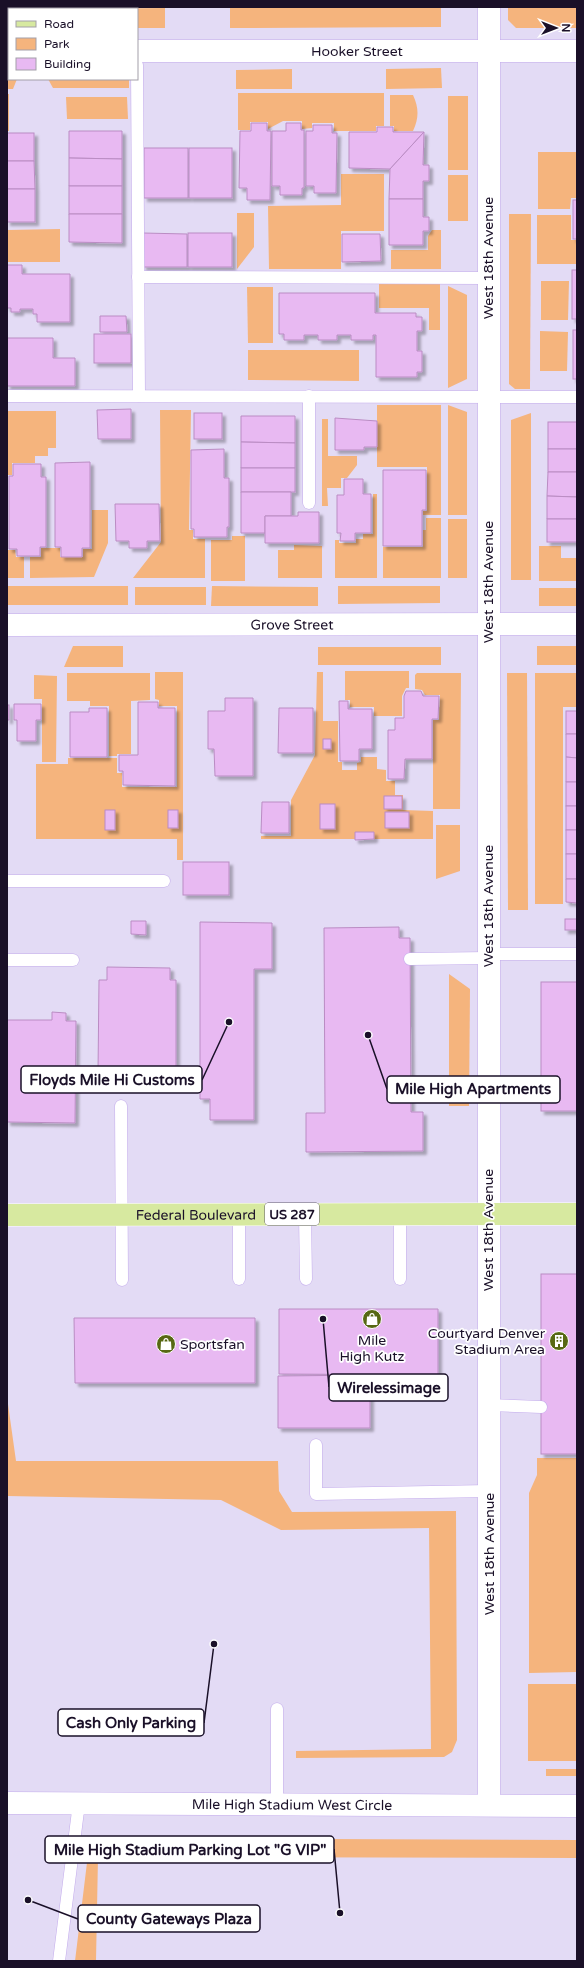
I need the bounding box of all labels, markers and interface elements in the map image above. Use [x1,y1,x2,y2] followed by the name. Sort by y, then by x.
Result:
[8,8,138,80] legend
[536,8,576,48] north arrow
[44,17,74,31] text: Road
[559,24,572,32] text: N
[44,37,70,51] text: Park
[311,43,404,60] street label: Hooker Street
[44,57,91,71] text: Building
[480,197,497,319] street label: West 18th Avenue
[480,521,497,643] street label: West 18th Avenue
[250,616,334,634] street label: Grove Street
[480,845,497,967] street label: West 18th Avenue
[21,1066,202,1093] callout: Floyds Mile Hi Customs
[29,1071,195,1090] text: Floyds Mile Hi Customs
[387,1076,560,1103] callout: Mile High Apartments
[395,1080,551,1099] text: Mile High Apartments
[480,1169,497,1291] street label: West 18th Avenue
[265,1203,319,1225] road number: US 287
[136,1207,256,1224] street label: Federal Boulevard
[361,1308,383,1330] shop icon: Mile High Kutz
[428,1325,546,1358] place label: Courtyard Denver Stadium Area
[548,1330,570,1352] building icon: Courtyard Denver Stadium Area
[339,1332,405,1365] place label: Mile High Kutz
[155,1333,177,1355] shop icon: Sportsfan
[180,1336,245,1353] place label: Sportsfan
[329,1374,448,1401] callout: Wirelessimage
[337,1379,441,1398] text: Wirelessimage
[481,1493,498,1615] street label: West 18th Avenue
[58,1709,204,1736] callout: Cash Only Parking
[66,1714,196,1733] text: Cash Only Parking
[192,1796,392,1814] street label: Mile High Stadium West Circle
[45,1836,334,1863] callout: Mile High Stadium Parking Lot "G VIP"
[54,1841,326,1860] text: Mile High Stadium Parking Lot "G VIP"
[78,1905,260,1932] callout: County Gateways Plaza
[86,1910,252,1929] text: County Gateways Plaza

